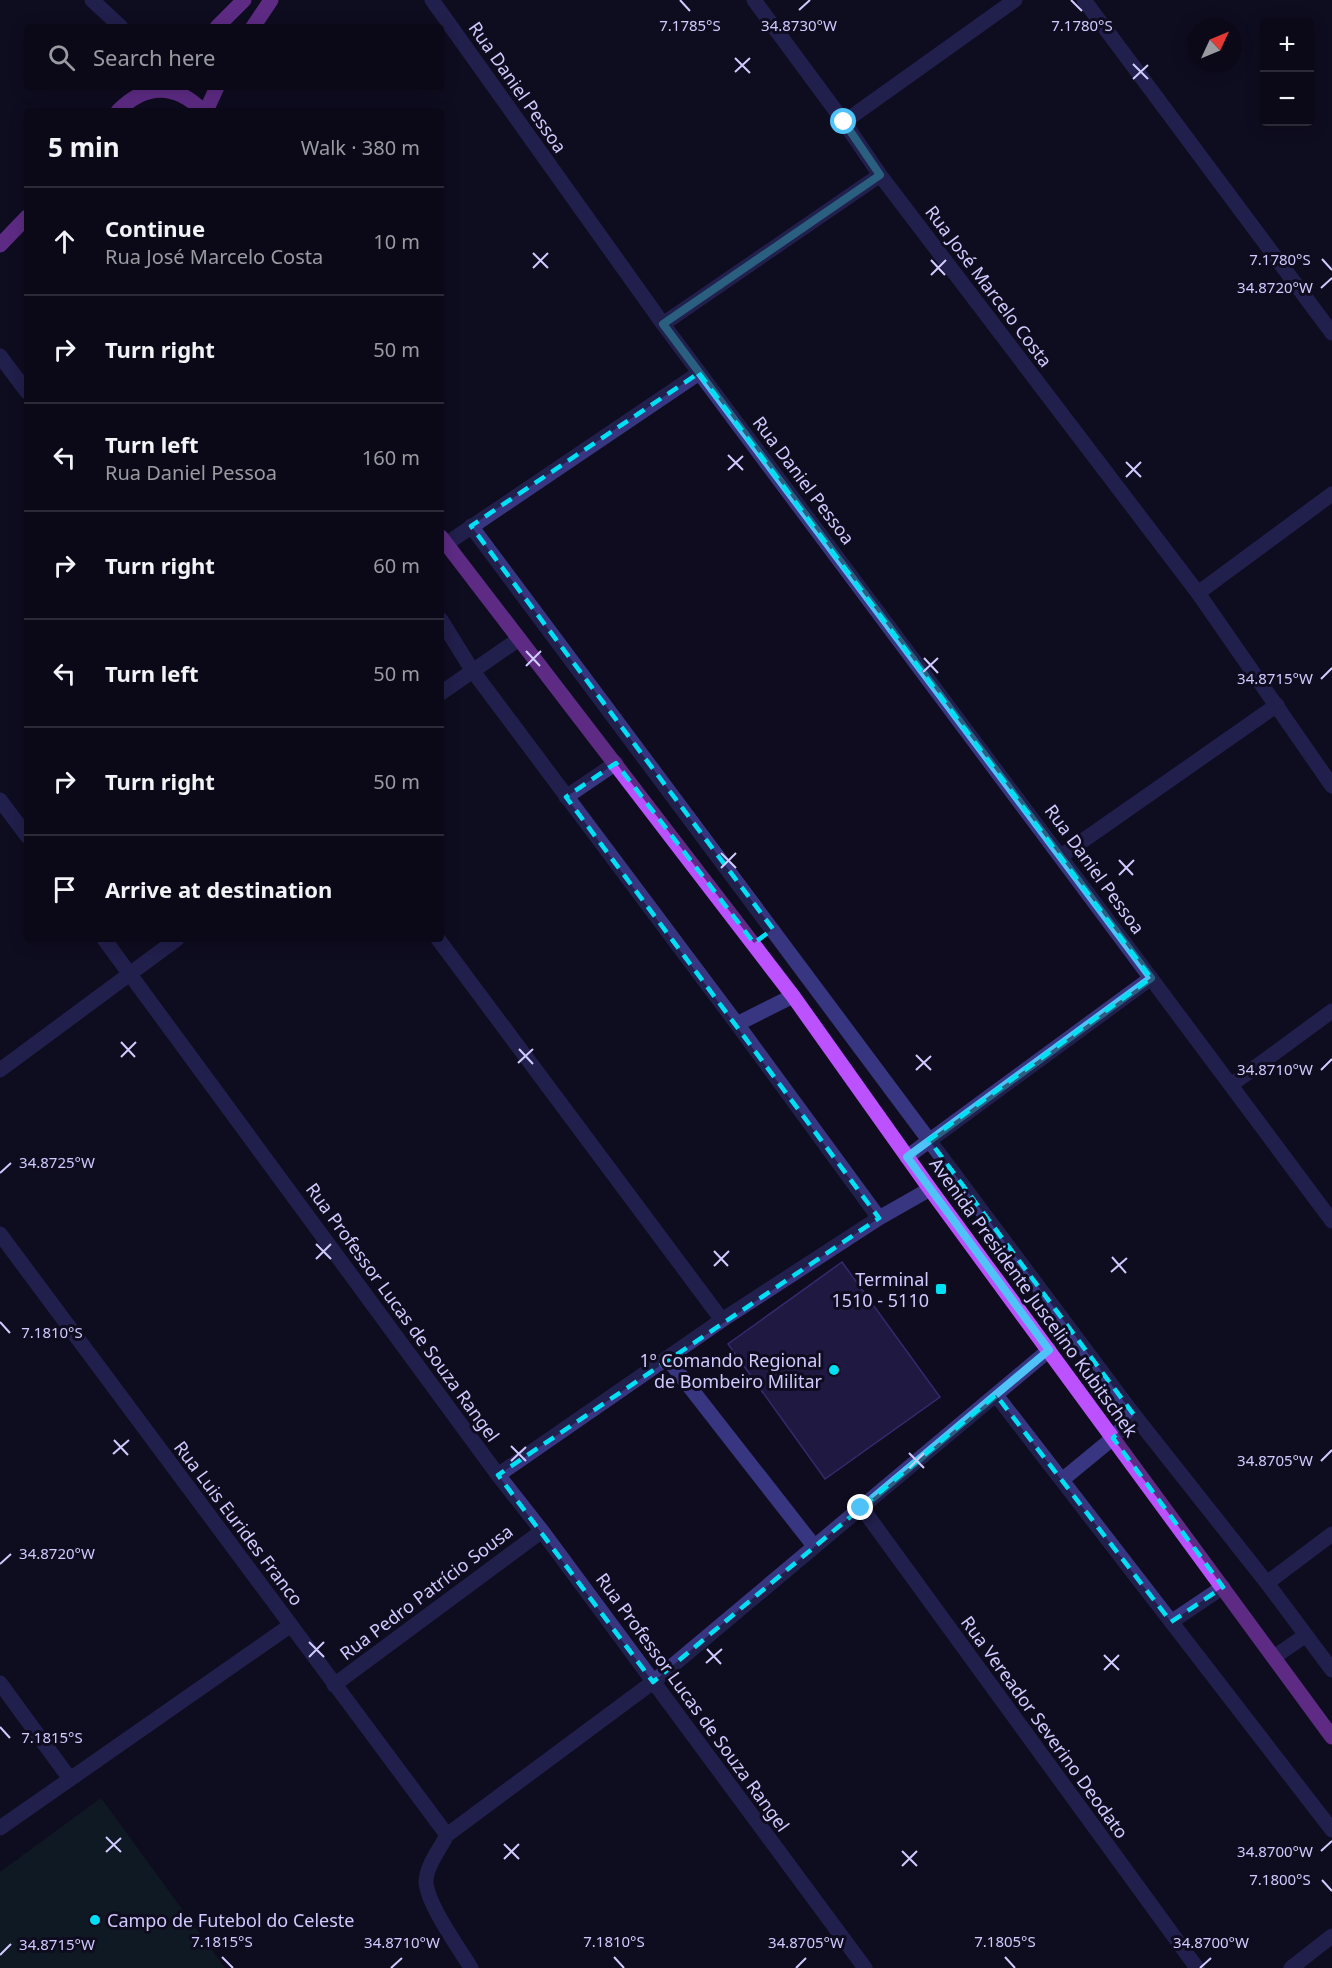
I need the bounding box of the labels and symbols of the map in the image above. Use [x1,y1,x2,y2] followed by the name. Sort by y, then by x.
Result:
[659,15,721,35] text: 7.1785°S
[761,15,837,35] text: 34.8730°W
[1051,15,1113,35] text: 7.1780°S
[464,17,572,157] street label: Rua Daniel Pessoa
[1188,18,1242,72] north arrow
[830,108,856,134] route start
[920,200,1058,372] street label: Rua José Marcelo Costa
[1249,249,1311,269] text: 7.1780°S
[1237,277,1313,297] text: 34.8720°W
[748,411,860,549] street label: Rua Daniel Pessoa
[1237,668,1313,688] text: 34.8715°W
[1040,799,1150,939] street label: Rua Daniel Pessoa
[1237,1059,1313,1079] text: 34.8710°W
[19,1152,95,1172] text: 34.8725°W
[925,1153,1144,1442] street label: Avenida Presidente Juscelino Kubitschek
[301,1178,505,1446] street label: Rua Professor Lucas de Souza Rangel
[831,1267,929,1312] place label: Terminal 1510 - 5110
[934,1282,948,1296] marker: Terminal 1510 - 5110
[21,1322,83,1342] text: 7.1810°S
[639,1348,823,1393] place label: 1º Comando Regional de Bombeiro Militar
[827,1363,841,1377] marker: 1º Comando Regional de Bombeiro Militar
[169,1436,309,1610] street label: Rua Luis Eurides Franco
[1237,1450,1313,1470] text: 34.8705°W
[847,1494,873,1520] route end
[335,1519,517,1665] street label: Rua Pedro Patrício Sousa
[19,1543,95,1563] text: 34.8720°W
[591,1568,795,1836] street label: Rua Professor Lucas de Souza Rangel
[956,1611,1134,1843] street label: Rua Vereador Severino Deodato
[21,1727,83,1747] text: 7.1815°S
[1237,1841,1313,1861] text: 34.8700°W
[1249,1869,1311,1889] text: 7.1800°S
[107,1908,354,1932] place label: Campo de Futebol do Celeste
[88,1913,102,1927] marker: Campo de Futebol do Celeste
[191,1931,253,1951] text: 7.1815°S
[583,1931,645,1951] text: 7.1810°S
[974,1931,1036,1951] text: 7.1805°S
[364,1932,440,1952] text: 34.8710°W
[768,1932,844,1952] text: 34.8705°W
[1173,1932,1249,1952] text: 34.8700°W
[19,1934,95,1954] text: 34.8715°W

